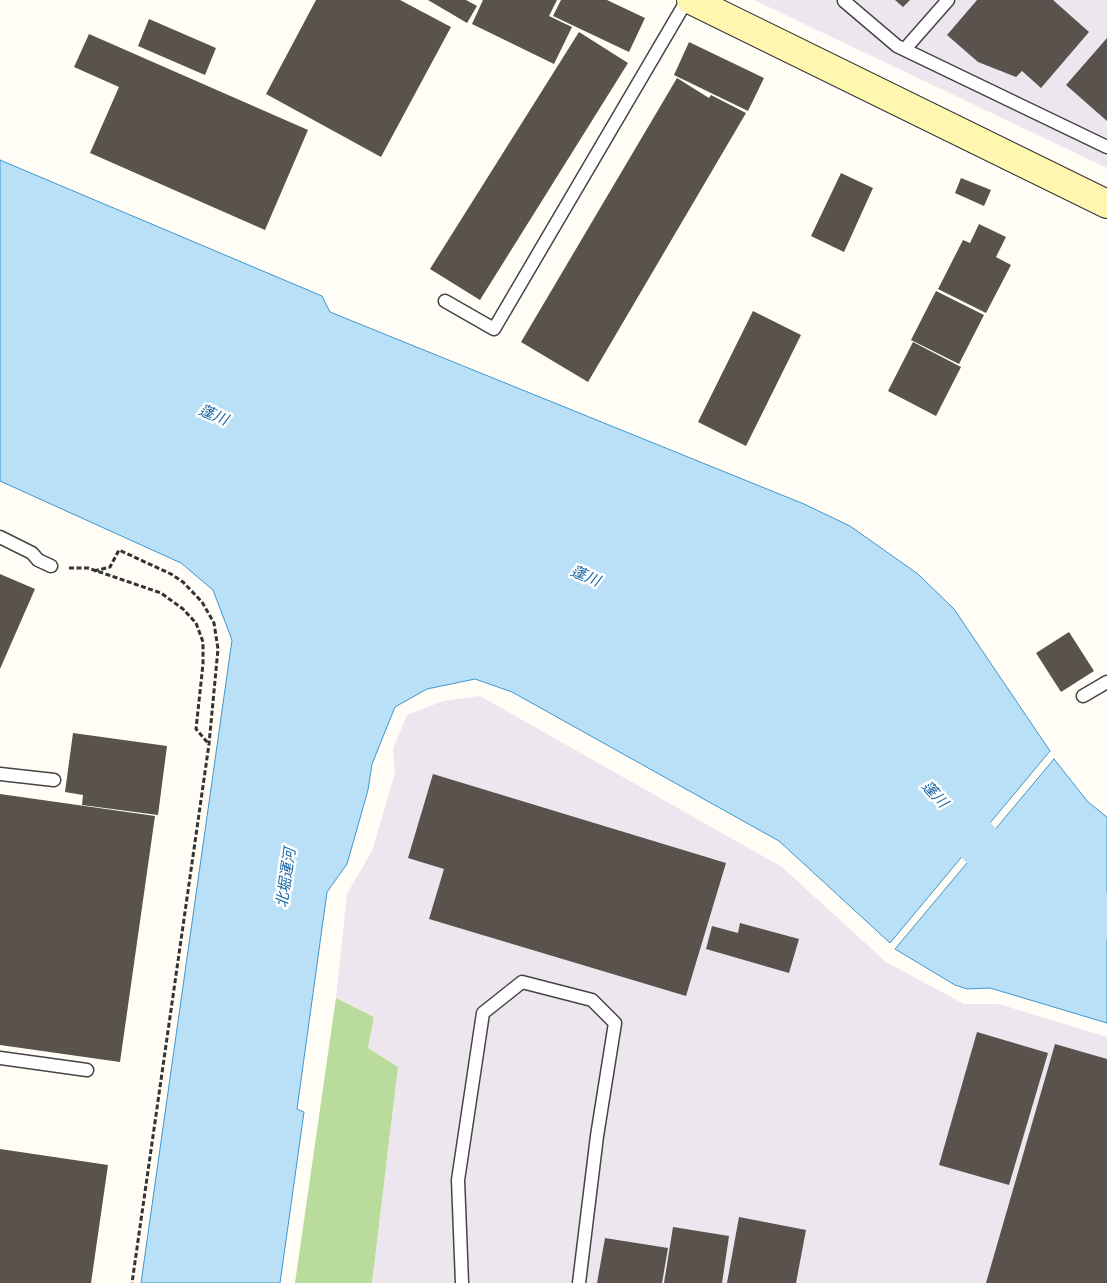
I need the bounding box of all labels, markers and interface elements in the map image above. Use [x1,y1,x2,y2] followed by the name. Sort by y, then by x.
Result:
[196,402,230,430] water label: 蓬川
[568,563,602,591] water label: 蓬川
[917,778,951,812] water label: 蓬川
[274,847,300,909] water label: 北堀運河

